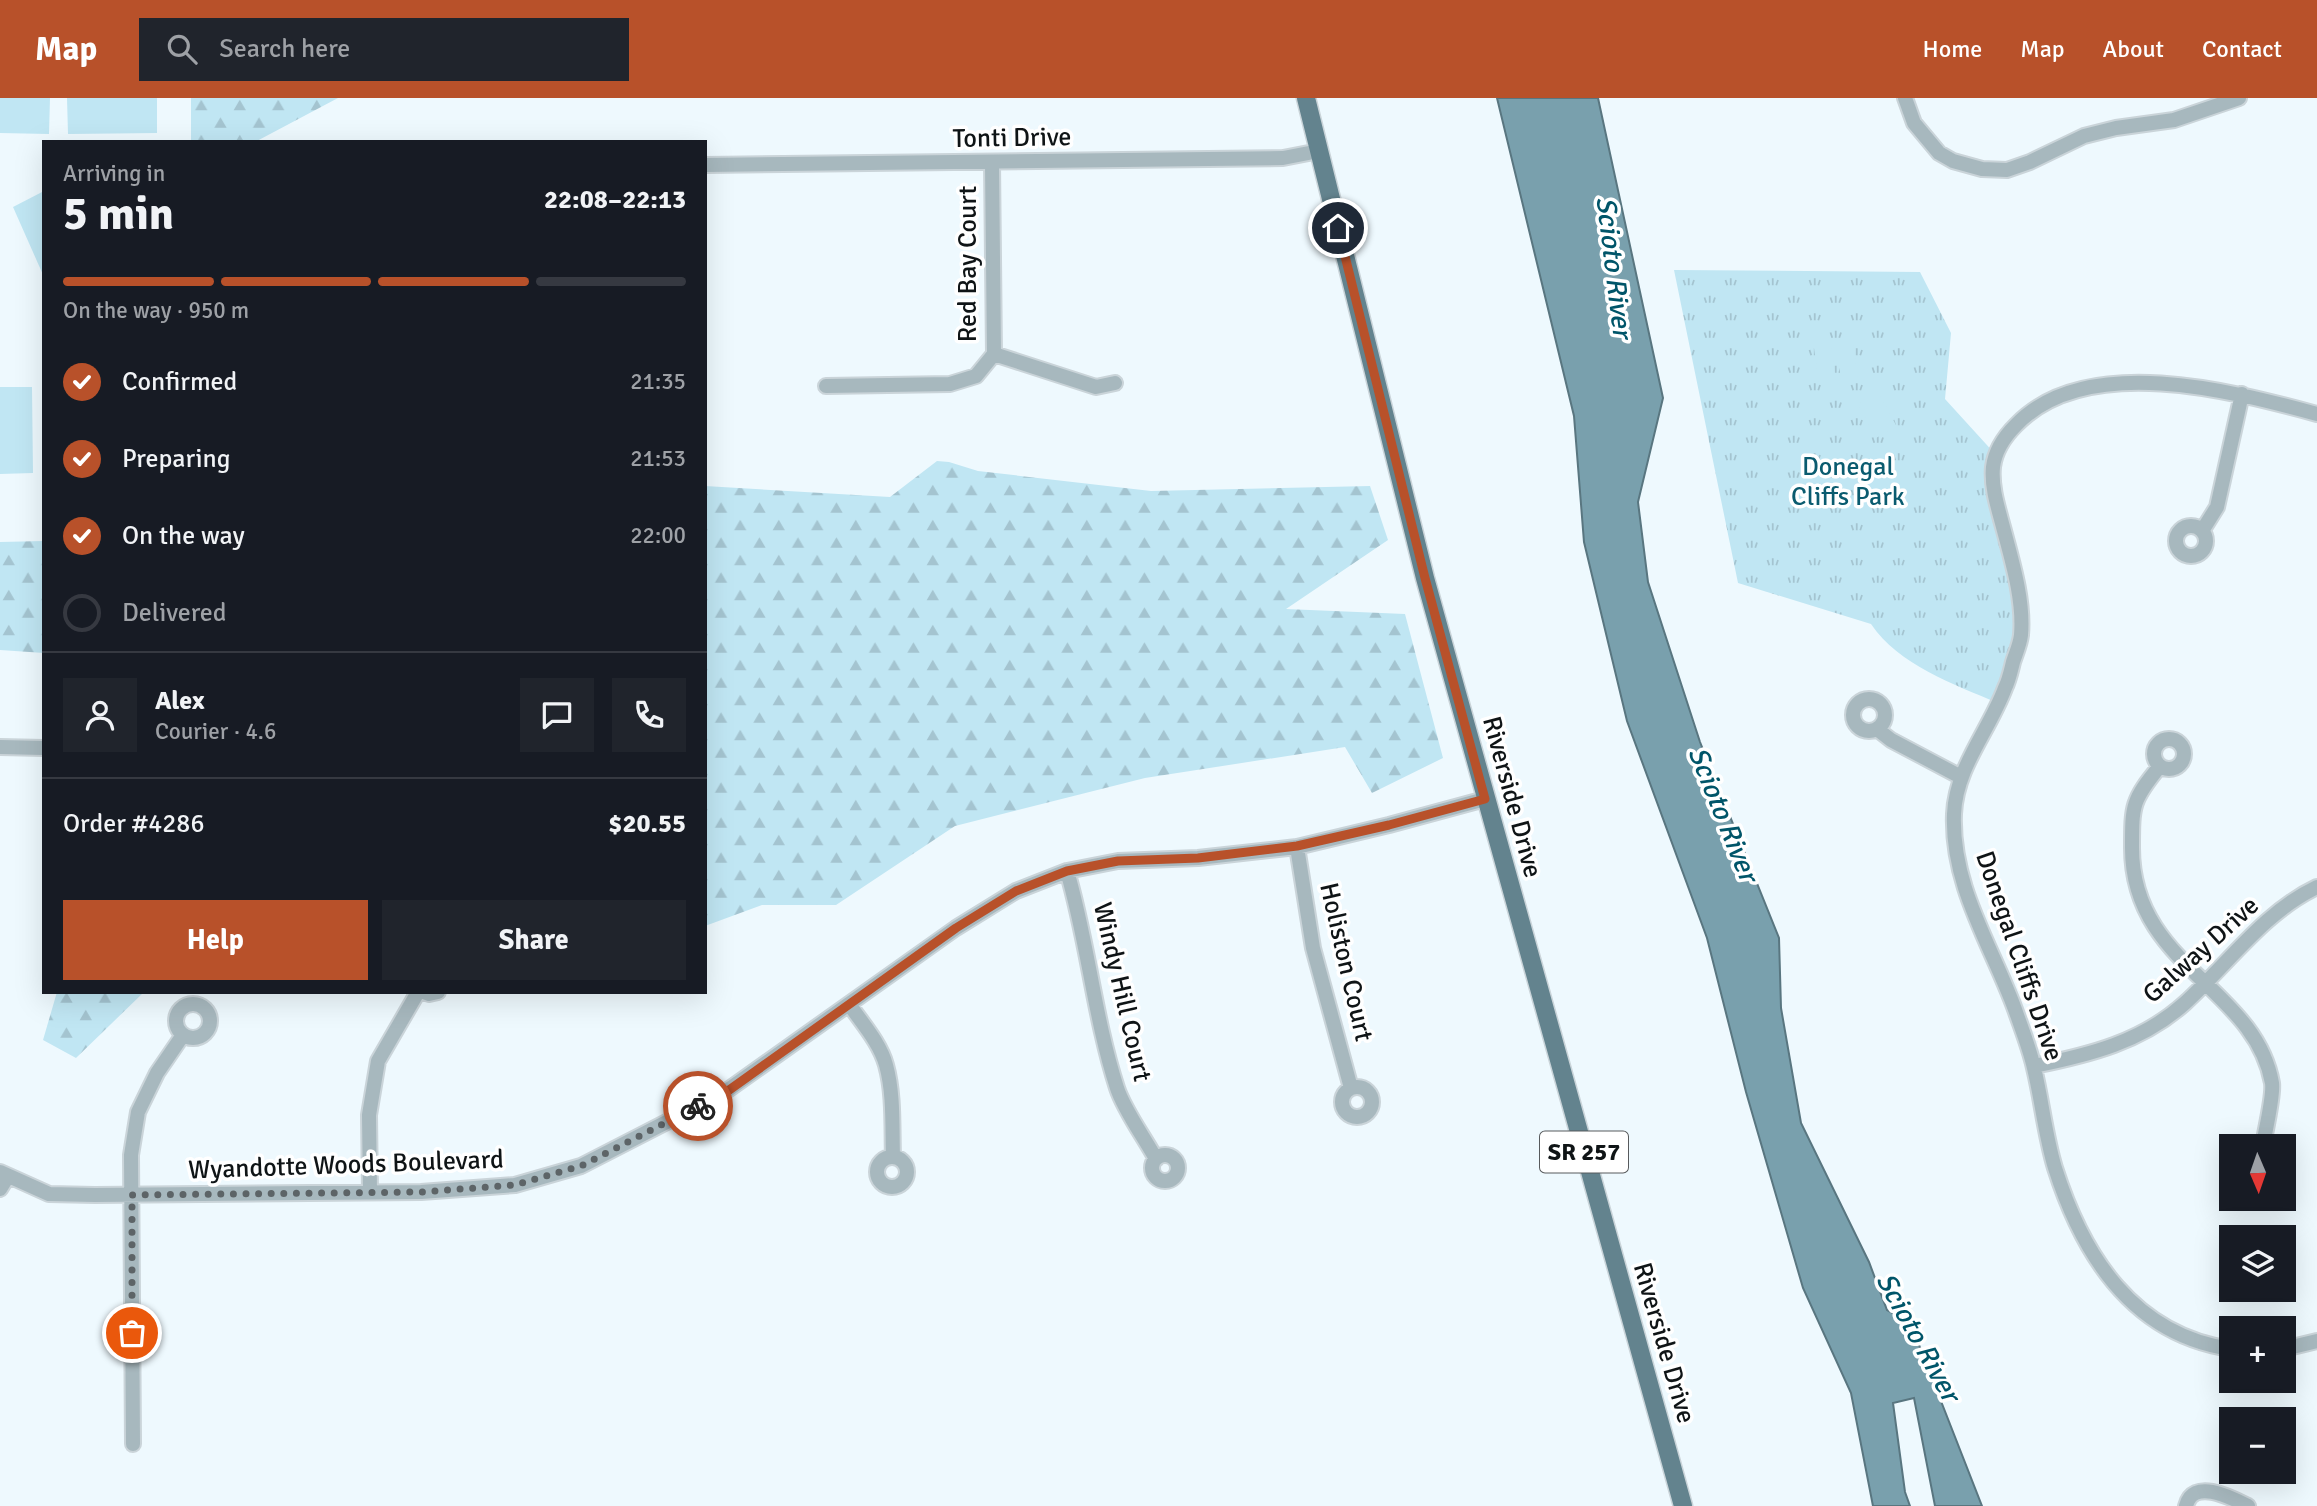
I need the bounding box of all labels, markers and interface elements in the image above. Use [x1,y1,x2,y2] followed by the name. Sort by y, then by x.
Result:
[139,18,629,81] search box
[35,29,97,70] text: Map
[163,30,201,68] icon: search
[219,33,350,65] text: Search here
[1922,34,1982,64] text: Home
[2020,34,2065,64] text: Map
[2103,34,2164,64] text: About
[2202,34,2282,64] text: Contact
[952,121,1072,155] street label: Tonti Drive
[63,159,165,188] text: Arriving in
[544,184,686,216] text: 22:08–22:13
[63,186,174,242] text: 5 min
[952,186,984,342] street label: Red Bay Court
[1588,194,1640,343] water label: Scioto River
[1308,198,1368,258] pin
[1319,209,1357,247] icon: home
[63,296,249,325] text: On the way · 950 m
[63,363,101,401] icon: check
[122,366,237,398] text: Confirmed
[630,367,686,396] text: 21:35
[63,440,101,478] icon: check
[122,443,230,475] text: Preparing
[630,444,686,473] text: 21:53
[1791,451,1905,513] park label: Donegal Cliffs Park
[63,517,101,555] icon: check
[122,520,245,552] text: On the way
[630,521,686,550] text: 22:00
[122,597,227,629] text: Delivered
[63,678,137,752] button: person
[520,678,594,752] button: chat
[612,678,686,752] button: phone
[155,685,205,717] text: Alex
[1475,713,1549,881] street label: Riverside Drive
[155,717,276,746] text: Courier · 4.6
[1681,742,1767,890] water label: Scioto River
[63,808,204,840] text: Order #4286
[608,808,686,840] text: $20.55
[1968,847,2070,1065] street label: Donegal Cliffs Drive
[1312,880,1380,1044] street label: Holiston Court
[2137,890,2265,1010] street label: Galway Drive
[1086,899,1158,1085] street label: Windy Hill Court
[63,900,368,980] button: Help
[382,900,686,980] button: Share
[663,1071,733,1141] courier
[679,1087,717,1125] icon: bike
[1540,1132,1628,1172] road number: SR 257
[2219,1134,2296,1211] north arrow
[2219,1134,2296,1484] map controls
[188,1144,504,1186] street label: Wyandotte Woods Boulevard
[2219,1225,2296,1302] button: layers
[1626,1259,1702,1427] street label: Riverside Drive
[1869,1267,1969,1411] water label: Scioto River
[102,1303,162,1363] pin
[113,1314,151,1352] icon: bag
[2219,1316,2296,1393] button: +
[2219,1407,2296,1484] button: −

